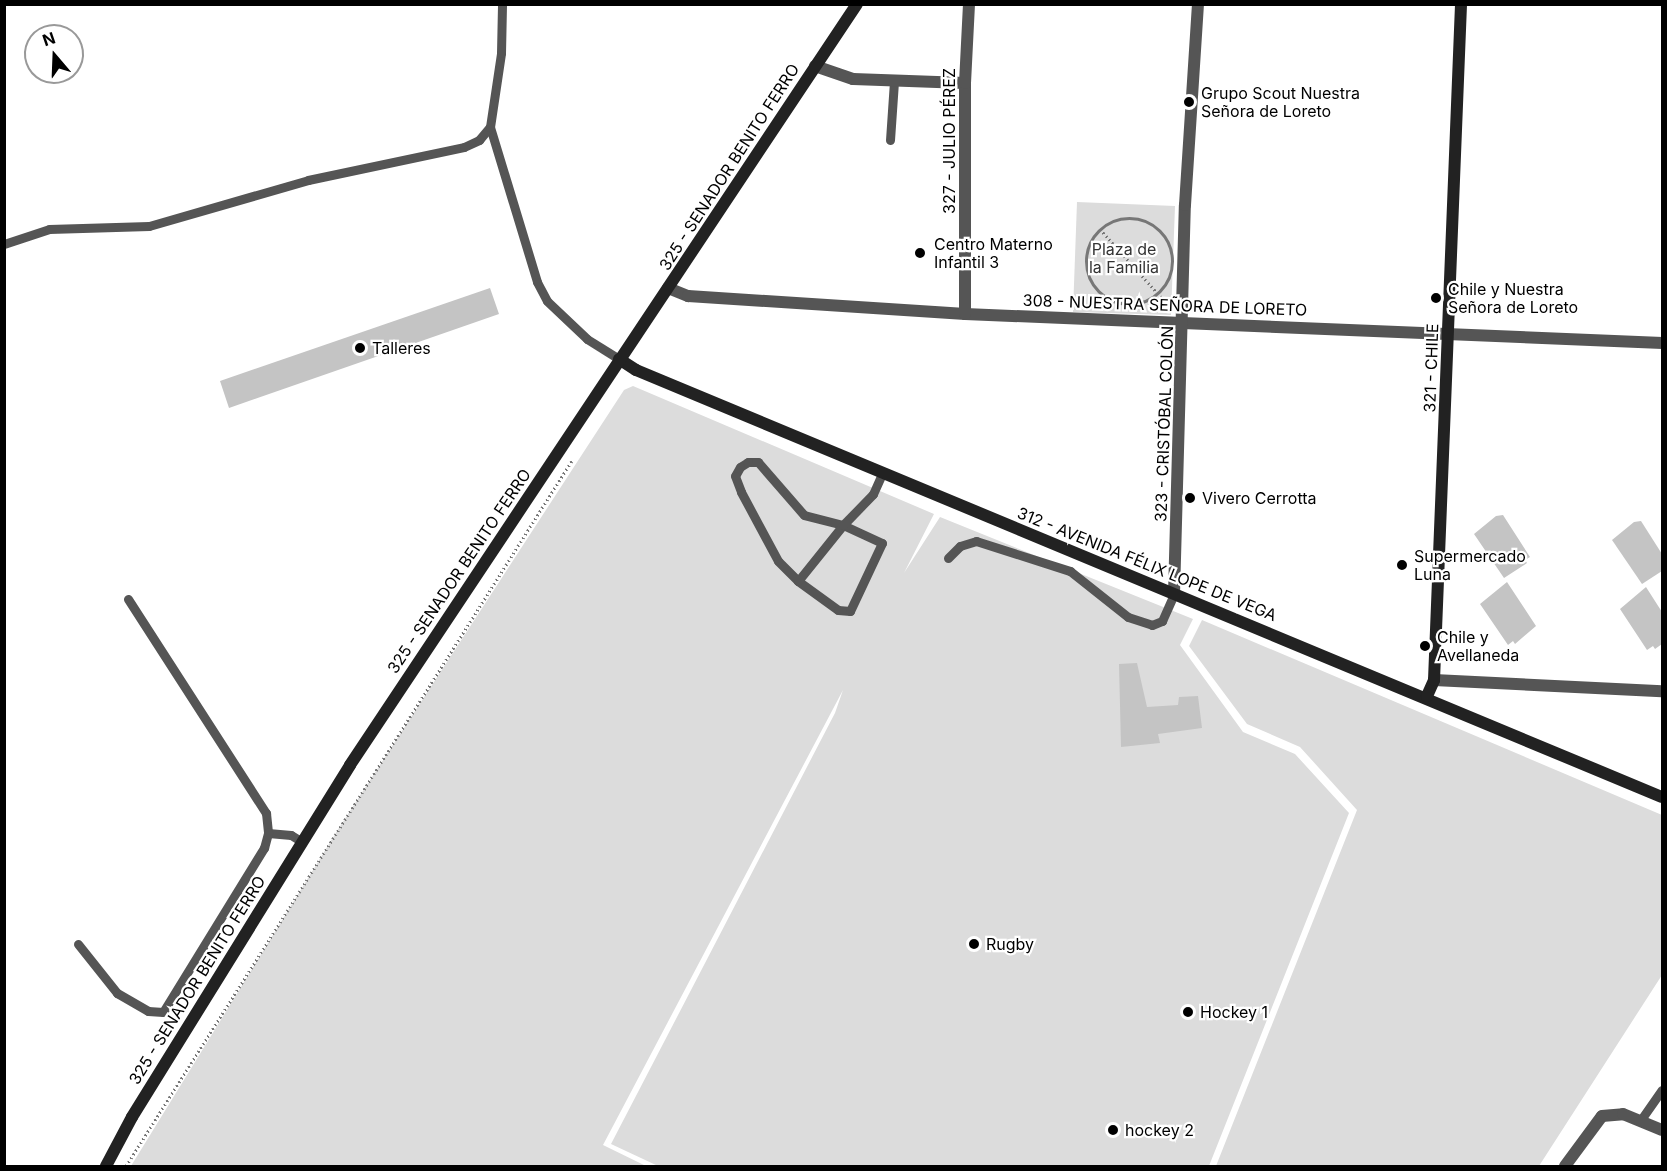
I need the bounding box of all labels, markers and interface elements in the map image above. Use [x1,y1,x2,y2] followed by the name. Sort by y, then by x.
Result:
[24,24,84,84] north arrow
[40,27,58,50] text: N
[655,60,803,274] street label: 325 - SENADOR BENITO FERRO
[939,68,959,214] street label: 327 - JULIO PÉREZ
[1201,83,1360,121] place label: Grupo Scout Nuestra Señora de Loreto
[1182,95,1196,109] marker: Grupo Scout Nuestra Señora de Loreto
[934,234,1053,272] place label: Centro Materno Infantil 3
[1089,239,1159,277] park label: Plaza de la Familia
[911,244,929,262] marker: Centro Materno Infantil 3
[1448,279,1578,317] place label: Chile y Nuestra Señora de Loreto
[1022,290,1308,320] street label: 308 - NUESTRA SEÑORA DE LORETO
[1429,291,1443,305] marker: Chile y Nuestra Señora de Loreto
[1420,323,1442,413] street label: 321 - CHILE
[1151,326,1177,522] street label: 323 - CRISTÓBAL COLÓN
[372,338,431,358] place label: Talleres
[353,341,367,355] marker: Talleres
[383,465,535,677] street label: 325 - SENADOR BENITO FERRO
[1202,488,1317,508] place label: Vivero Cerrotta
[1183,491,1197,505] marker: Vivero Cerrotta
[1015,503,1279,625] street label: 312 - AVENIDA FÉLIX LOPE DE VEGA
[1414,546,1526,584] place label: Supermercado Luna
[1395,558,1409,572] marker: Supermercado Luna
[1437,627,1519,665] place label: Chile y Avellaneda
[1418,639,1432,653] marker: Chile y Avellaneda
[125,872,269,1088] street label: 325 - SENADOR BENITO FERRO
[986,934,1034,954] place label: Rugby
[967,937,981,951] marker: Rugby
[1200,1002,1268,1022] place label: Hockey 1
[1181,1005,1195,1019] marker: Hockey 1
[1125,1120,1194,1140] place label: hockey 2
[1106,1123,1120,1137] marker: hockey 2

